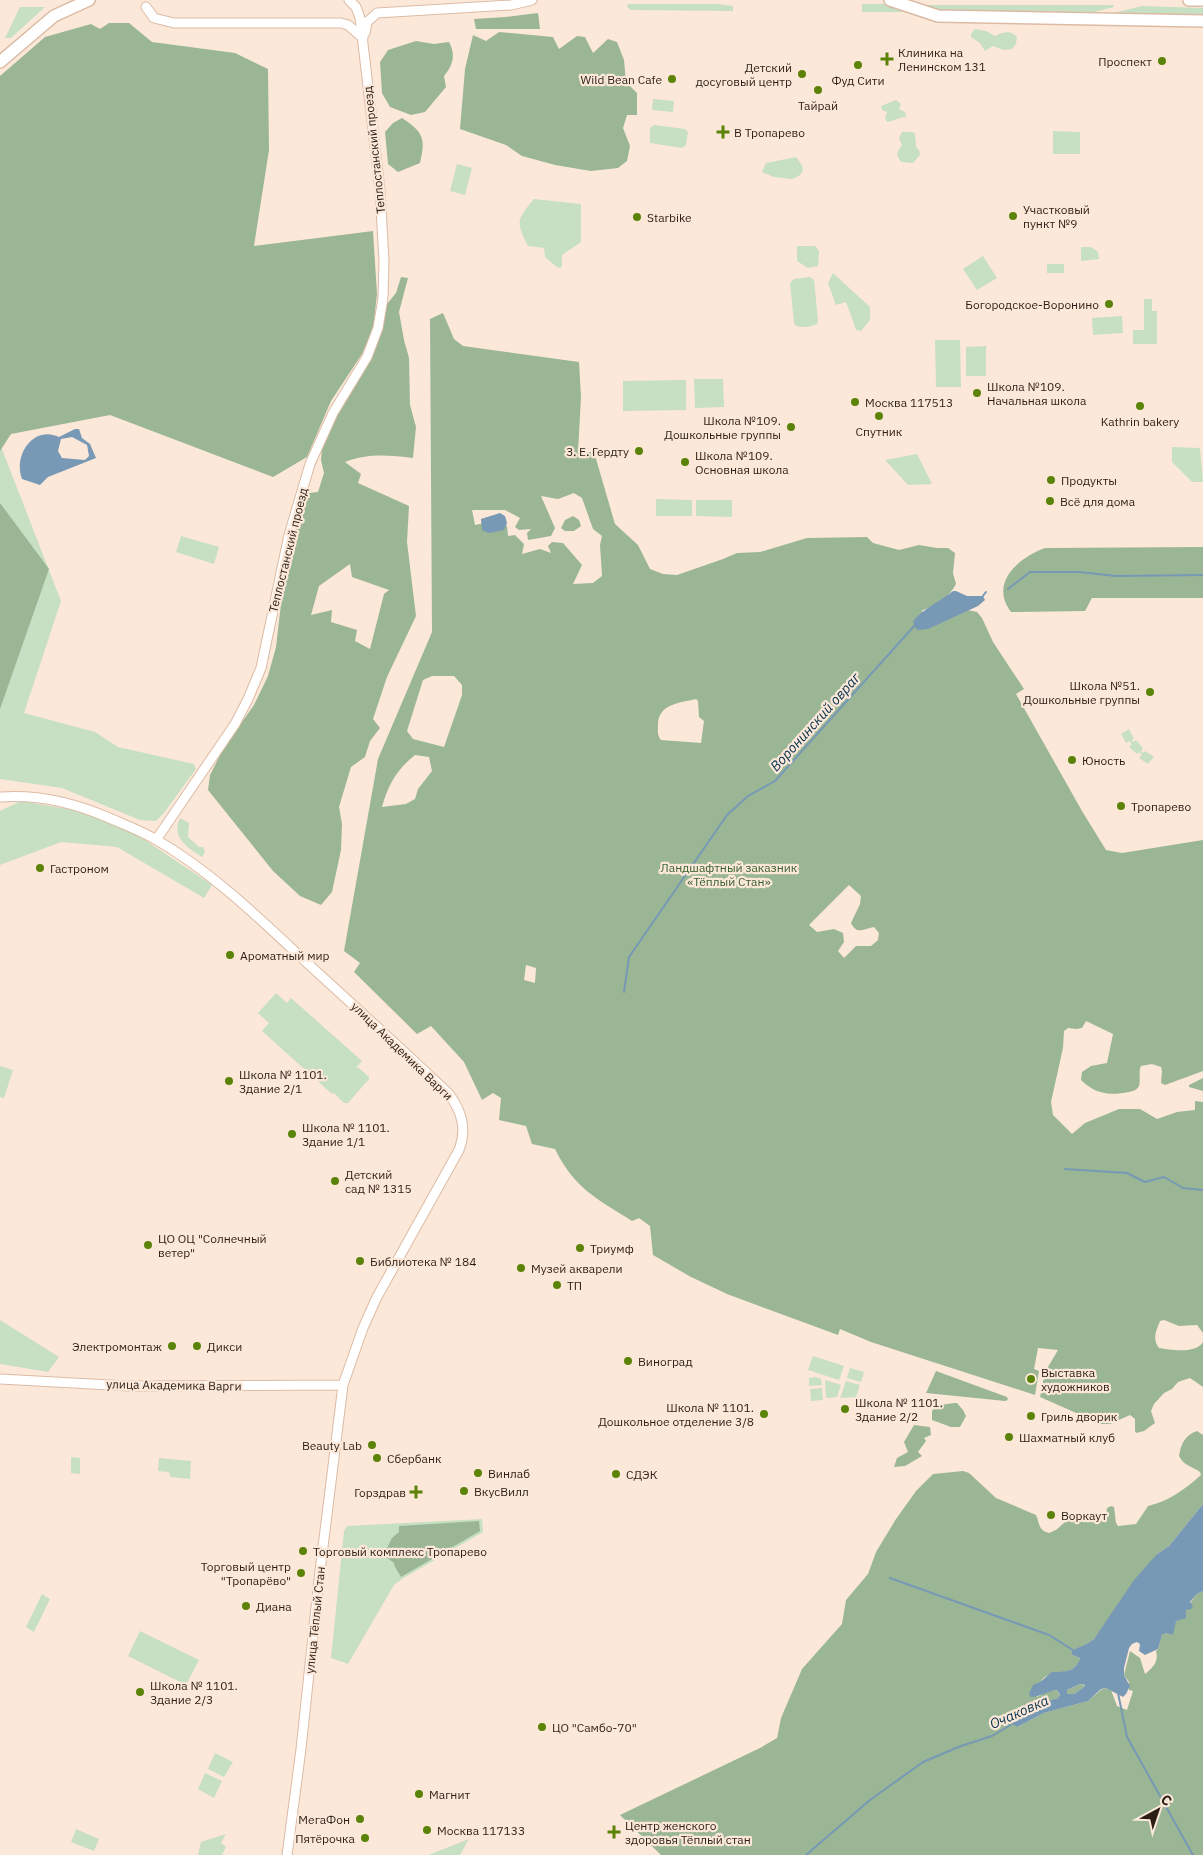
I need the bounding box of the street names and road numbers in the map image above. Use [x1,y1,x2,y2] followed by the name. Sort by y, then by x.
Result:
[360,86,388,214] street label: Теплостанский проезд
[265,486,311,614] street label: Теплостанский проезд
[348,999,456,1103] street label: улица Академика Варги
[106,1376,242,1394] street label: улица Академика Варги
[302,1566,328,1674] street label: улица Тёплый Стан

